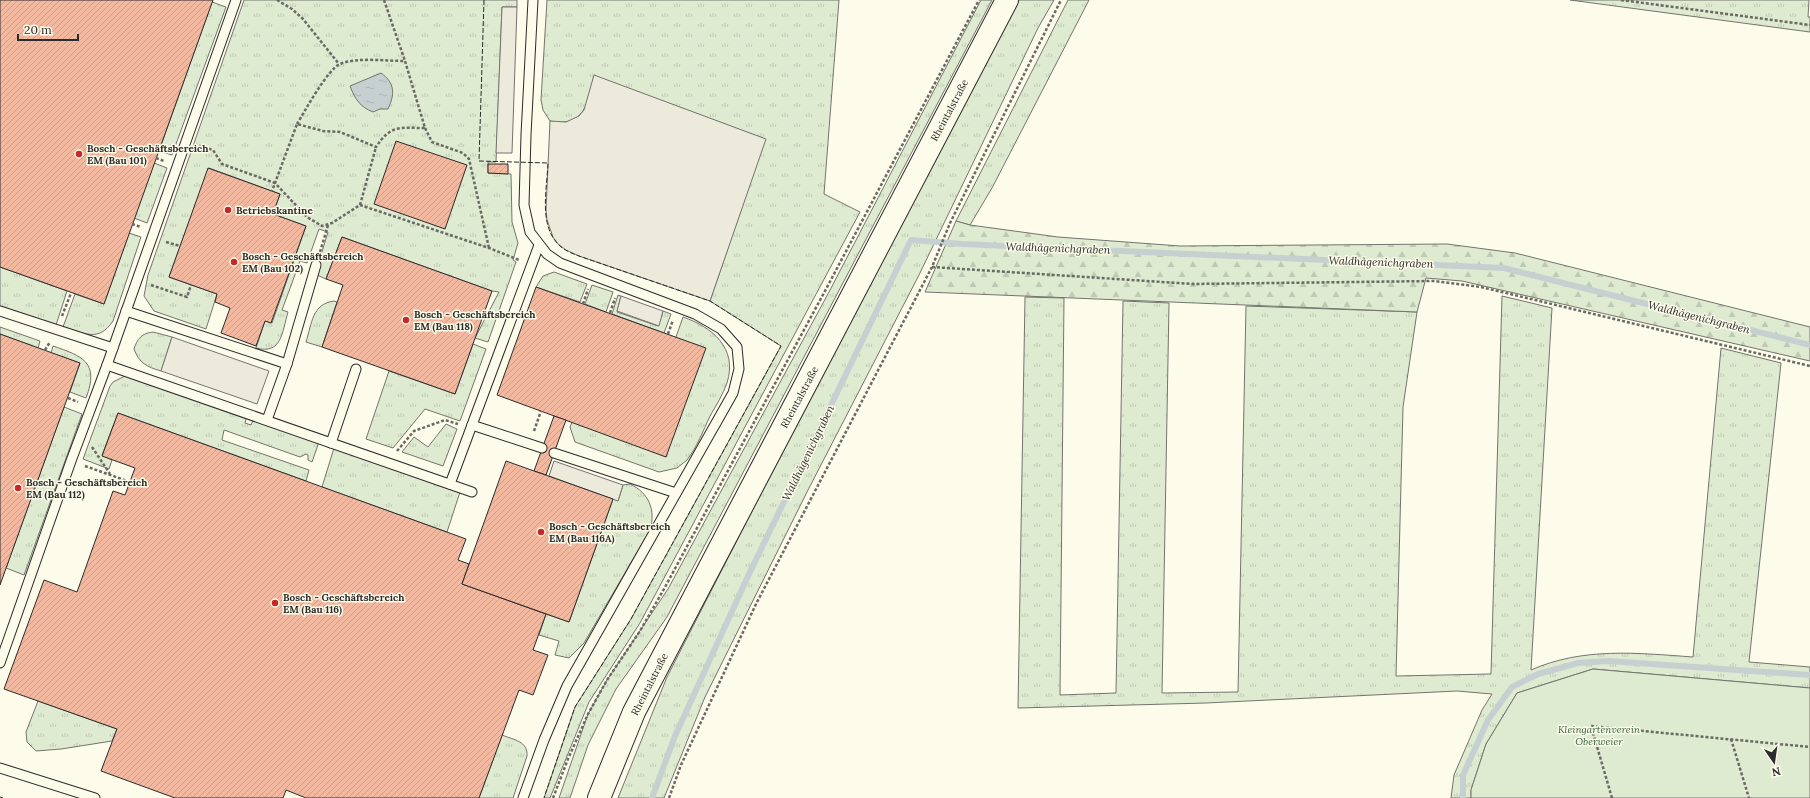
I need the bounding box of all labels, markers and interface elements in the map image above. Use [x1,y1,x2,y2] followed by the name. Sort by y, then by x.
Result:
[18,16,78,42] scale bar
[24,22,52,37] text: 20 m
[928,76,972,143] street label: Rheintalstraße
[87,142,209,167] place label: Bosch - Geschäftsbereich EM (Bau 101)
[74,149,84,159] marker: Bosch - Geschäftsbereich EM (Bau 101)
[236,204,313,217] place label: Betriebskantine
[223,205,233,215] marker: Betriebskantine
[1005,239,1111,257] water label: Waldhägenichgraben
[242,250,364,275] place label: Bosch - Geschäftsbereich EM (Bau 102)
[1328,253,1434,271] water label: Waldhägenichgraben
[229,257,239,267] marker: Bosch - Geschäftsbereich EM (Bau 102)
[1646,298,1752,337] water label: Waldhägenichgraben
[414,308,536,333] place label: Bosch - Geschäftsbereich EM (Bau 118)
[401,315,411,325] marker: Bosch - Geschäftsbereich EM (Bau 118)
[778,363,822,430] street label: Rheintalstraße
[779,403,837,503] water label: Waldhägenichgraben
[26,476,148,501] place label: Bosch - Geschäftsbereich EM (Bau 112)
[13,483,23,493] marker: Bosch - Geschäftsbereich EM (Bau 112)
[549,520,671,545] place label: Bosch - Geschäftsbereich EM (Bau 116A)
[536,527,546,537] marker: Bosch - Geschäftsbereich EM (Bau 116A)
[283,591,405,616] place label: Bosch - Geschäftsbereich EM (Bau 116)
[270,598,280,608] marker: Bosch - Geschäftsbereich EM (Bau 116)
[628,650,671,718] street label: Rheintalstraße
[1558,723,1641,748] park label: Kleingartenverein Oberweier
[1754,742,1794,782] north arrow
[1770,764,1782,780] text: N

